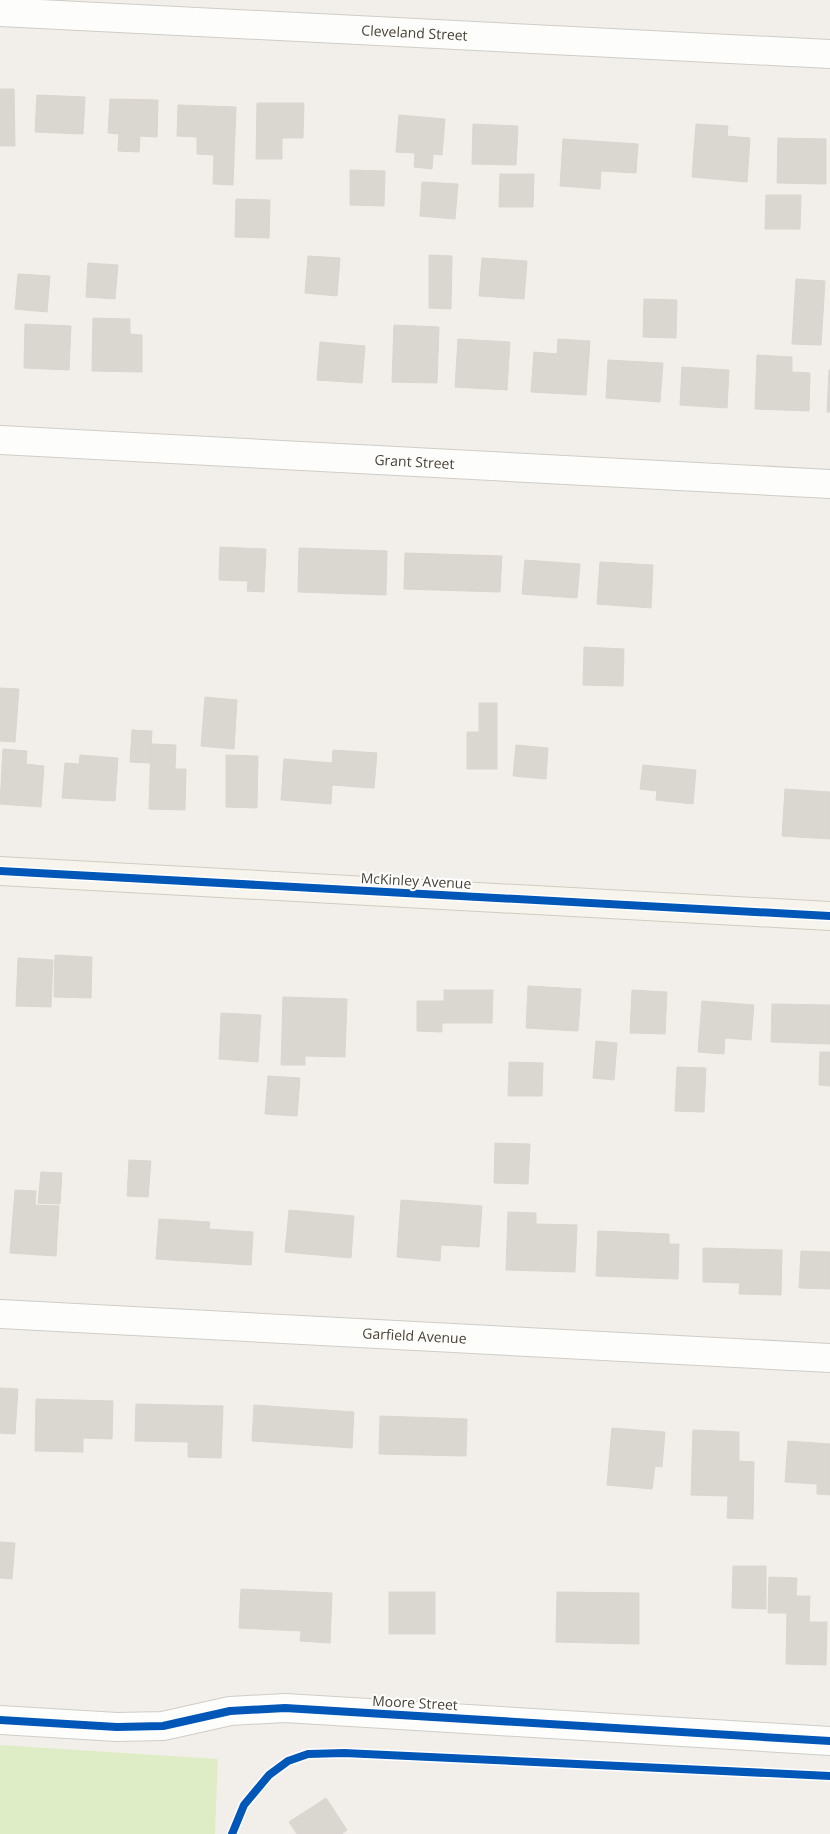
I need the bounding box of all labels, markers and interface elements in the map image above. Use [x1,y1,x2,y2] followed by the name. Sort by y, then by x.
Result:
[361,20,468,45] street label: Cleveland Street
[374,450,455,473] street label: Grant Street
[360,868,472,893] street label: McKinley Avenue
[362,1323,467,1348] street label: Garfield Avenue
[372,1691,458,1714] street label: Moore Street

